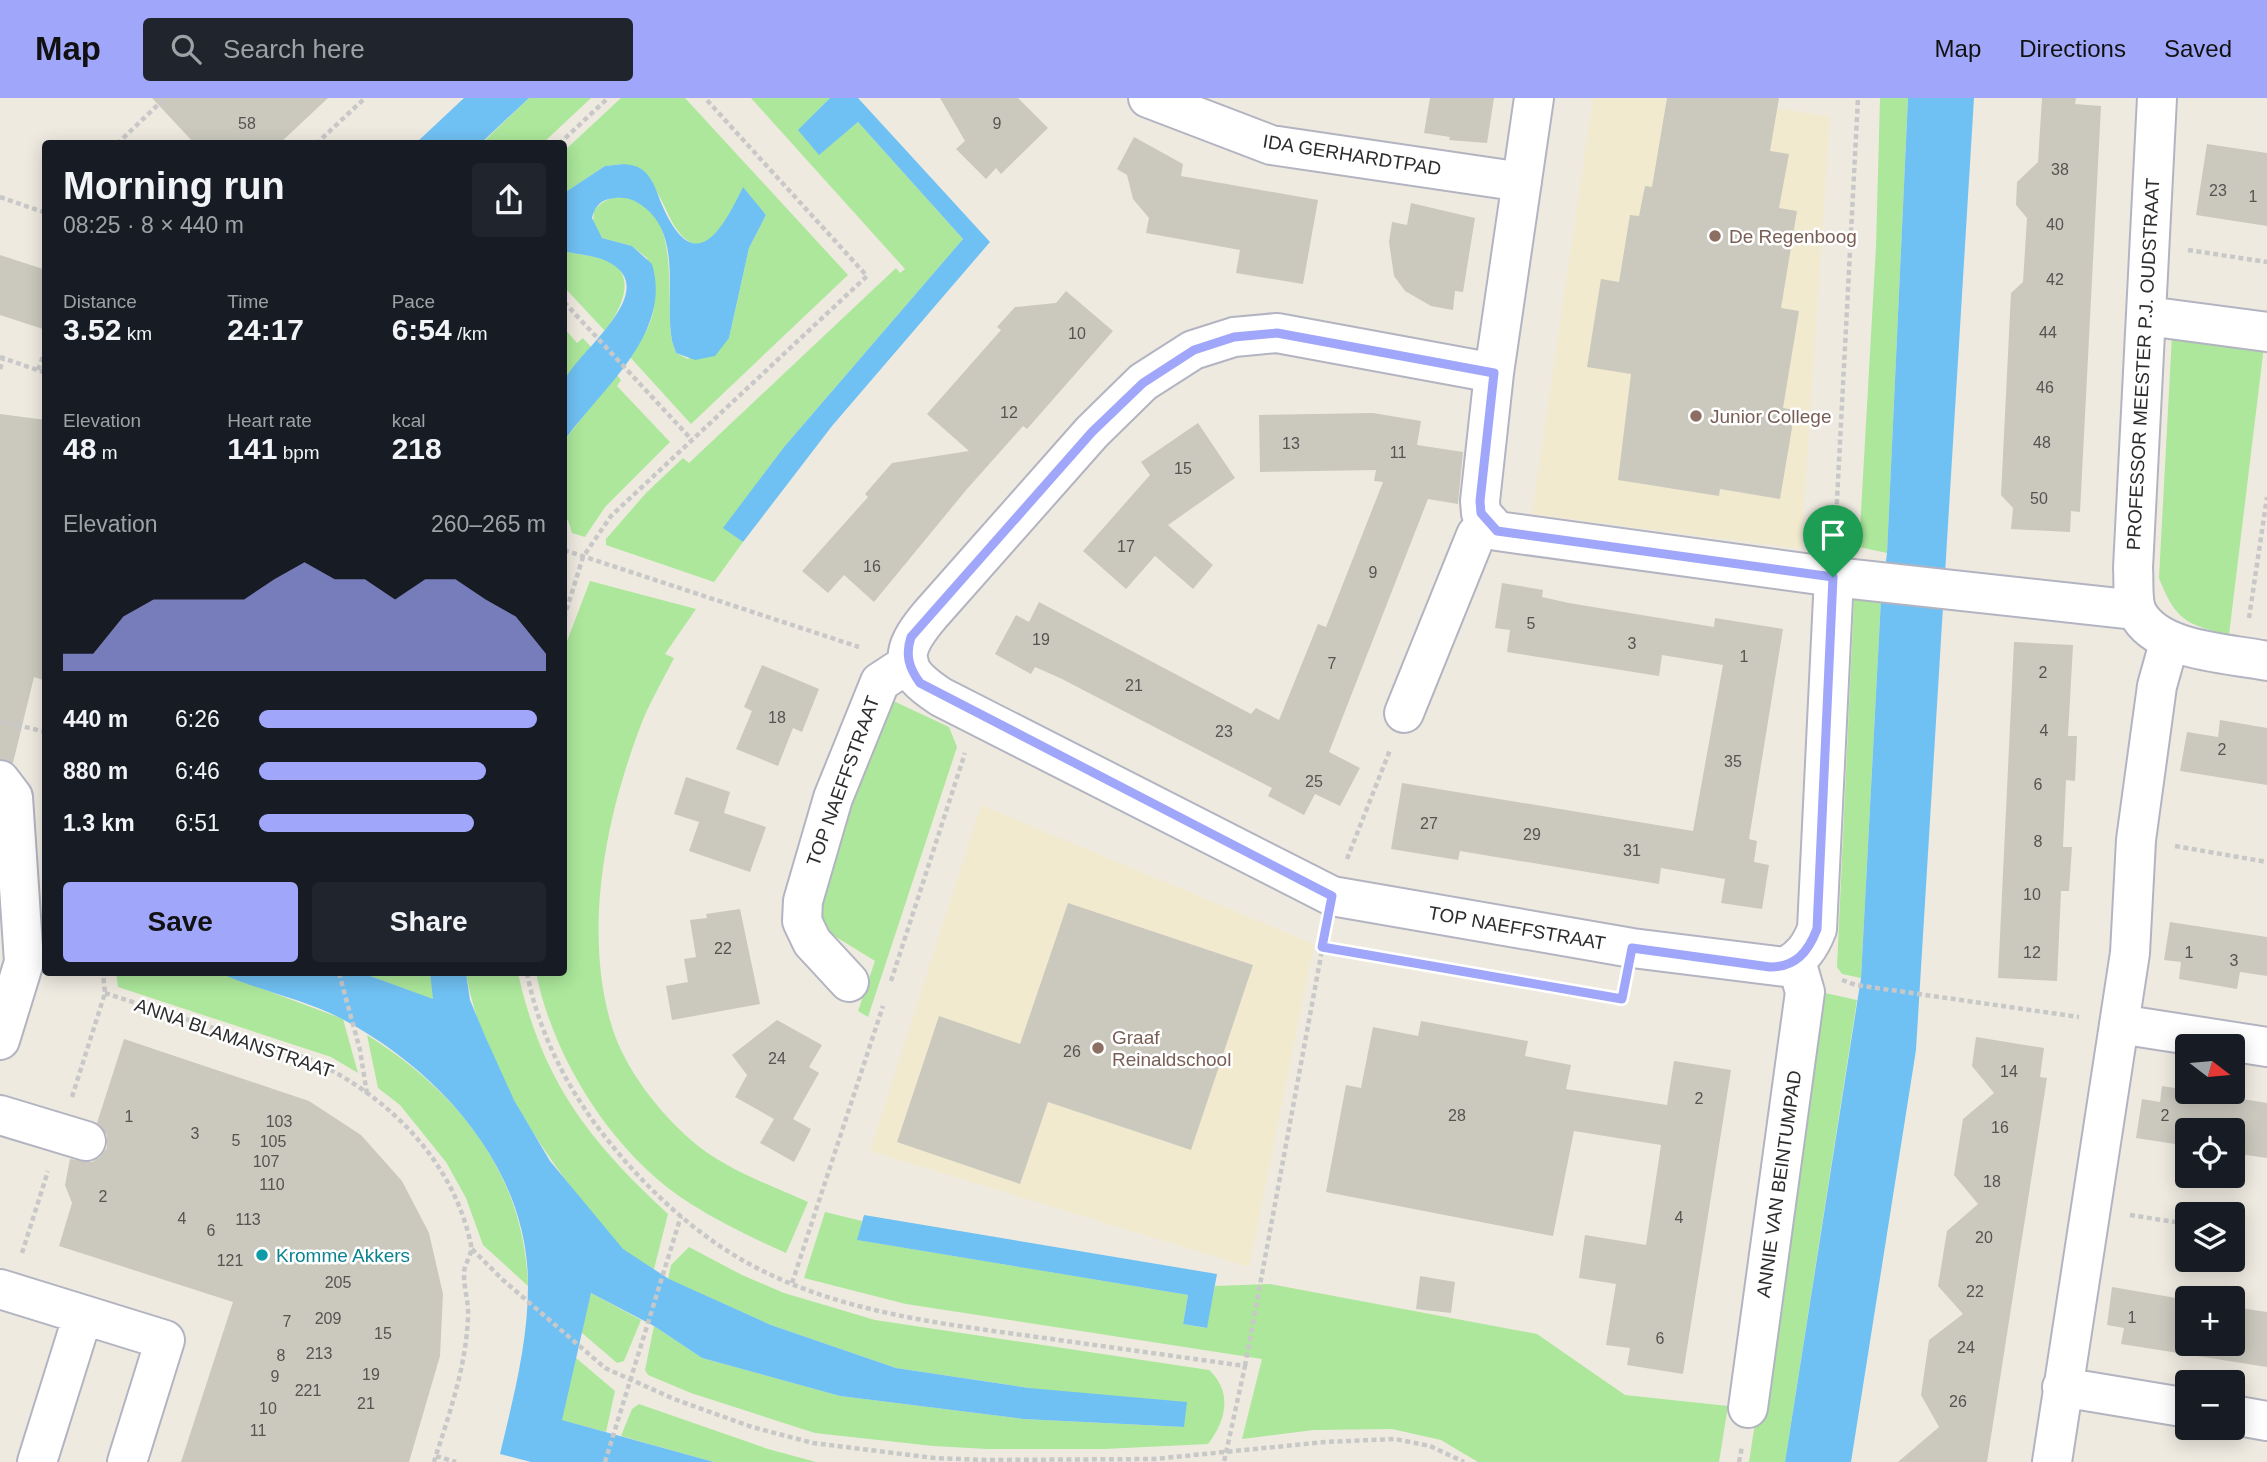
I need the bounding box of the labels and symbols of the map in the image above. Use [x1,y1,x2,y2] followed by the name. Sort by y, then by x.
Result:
[238,115,256,132] house number: 58
[993,115,1002,132] house number: 9
[1261,131,1443,179] street label: IDA GERHARDTPAD
[2051,161,2069,178] house number: 38
[2123,177,2163,551] street label: PROFESSOR MEESTER P.J. OUDSTRAAT
[2209,182,2227,199] house number: 23
[2249,188,2258,205] house number: 1
[2046,216,2064,233] house number: 40
[1729,226,1857,247] place label: De Regenboog
[1707,228,1723,244] marker: De Regenboog
[2046,271,2064,288] house number: 42
[2039,324,2057,341] house number: 44
[1068,325,1086,342] house number: 10
[2036,379,2054,396] house number: 46
[1000,404,1018,421] house number: 12
[1710,406,1831,427] place label: Junior College
[1688,408,1704,424] marker: Junior College
[2033,434,2051,451] house number: 48
[1282,435,1300,452] house number: 13
[1390,444,1406,461] house number: 11
[1174,460,1192,477] house number: 15
[2030,490,2048,507] house number: 50
[1803,505,1863,577] pin
[1117,538,1135,555] house number: 17
[863,558,881,575] house number: 16
[1369,564,1378,581] house number: 9
[1527,615,1536,632] house number: 5
[1032,631,1050,648] house number: 19
[1628,635,1637,652] house number: 3
[1740,648,1749,665] house number: 1
[1328,655,1337,672] house number: 7
[2039,664,2048,681] house number: 2
[1125,677,1143,694] house number: 21
[802,693,884,869] street label: TOP NAEFFSTRAAT
[768,709,786,726] house number: 18
[2040,722,2049,739] house number: 4
[1215,723,1233,740] house number: 23
[2218,741,2227,758] house number: 2
[1724,753,1742,770] house number: 35
[1305,773,1323,790] house number: 25
[2034,776,2043,793] house number: 6
[1420,815,1438,832] house number: 27
[1523,826,1541,843] house number: 29
[2034,833,2043,850] house number: 8
[1623,842,1641,859] house number: 31
[2023,886,2041,903] house number: 10
[1427,902,1608,954] street label: TOP NAEFFSTRAAT
[714,940,732,957] house number: 22
[2023,944,2041,961] house number: 12
[2185,944,2194,961] house number: 1
[2230,952,2239,969] house number: 3
[132,994,336,1082] street label: ANNA BLAMANSTRAAT
[1112,1027,1231,1070] place label: Graaf Reinaldschool
[2175,1034,2245,1104] north arrow
[1090,1040,1106,1056] marker: Graaf Reinaldschool
[1063,1043,1081,1060] house number: 26
[768,1050,786,1067] house number: 24
[2000,1063,2018,1080] house number: 14
[1753,1069,1805,1299] street label: ANNIE VAN BEINTUMPAD
[1695,1090,1704,1107] house number: 2
[1448,1107,1466,1124] house number: 28
[2161,1107,2170,1124] house number: 2
[125,1108,134,1125] house number: 1
[266,1113,292,1130] house number: 103
[1991,1119,2009,1136] house number: 16
[191,1125,200,1142] house number: 3
[232,1132,241,1149] house number: 5
[260,1133,286,1150] house number: 105
[253,1153,279,1170] house number: 107
[1983,1173,2001,1190] house number: 18
[259,1176,285,1193] house number: 110
[99,1188,108,1205] house number: 2
[1675,1209,1684,1226] house number: 4
[178,1210,187,1227] house number: 4
[235,1211,261,1228] house number: 113
[207,1222,216,1239] house number: 6
[1975,1229,1993,1246] house number: 20
[276,1245,410,1266] place label: Kromme Akkers
[254,1247,270,1263] marker: Kromme Akkers
[217,1252,243,1269] house number: 121
[325,1274,351,1291] house number: 205
[1966,1283,1984,1300] house number: 22
[2128,1309,2137,1326] house number: 1
[315,1310,341,1327] house number: 209
[283,1313,292,1330] house number: 7
[374,1325,392,1342] house number: 15
[1656,1330,1665,1347] house number: 6
[1957,1339,1975,1356] house number: 24
[306,1345,332,1362] house number: 213
[277,1347,286,1364] house number: 8
[362,1366,380,1383] house number: 19
[271,1368,280,1385] house number: 9
[295,1382,321,1399] house number: 221
[1949,1393,1967,1410] house number: 26
[357,1395,375,1412] house number: 21
[259,1400,277,1417] house number: 10
[250,1422,266,1439] house number: 11

